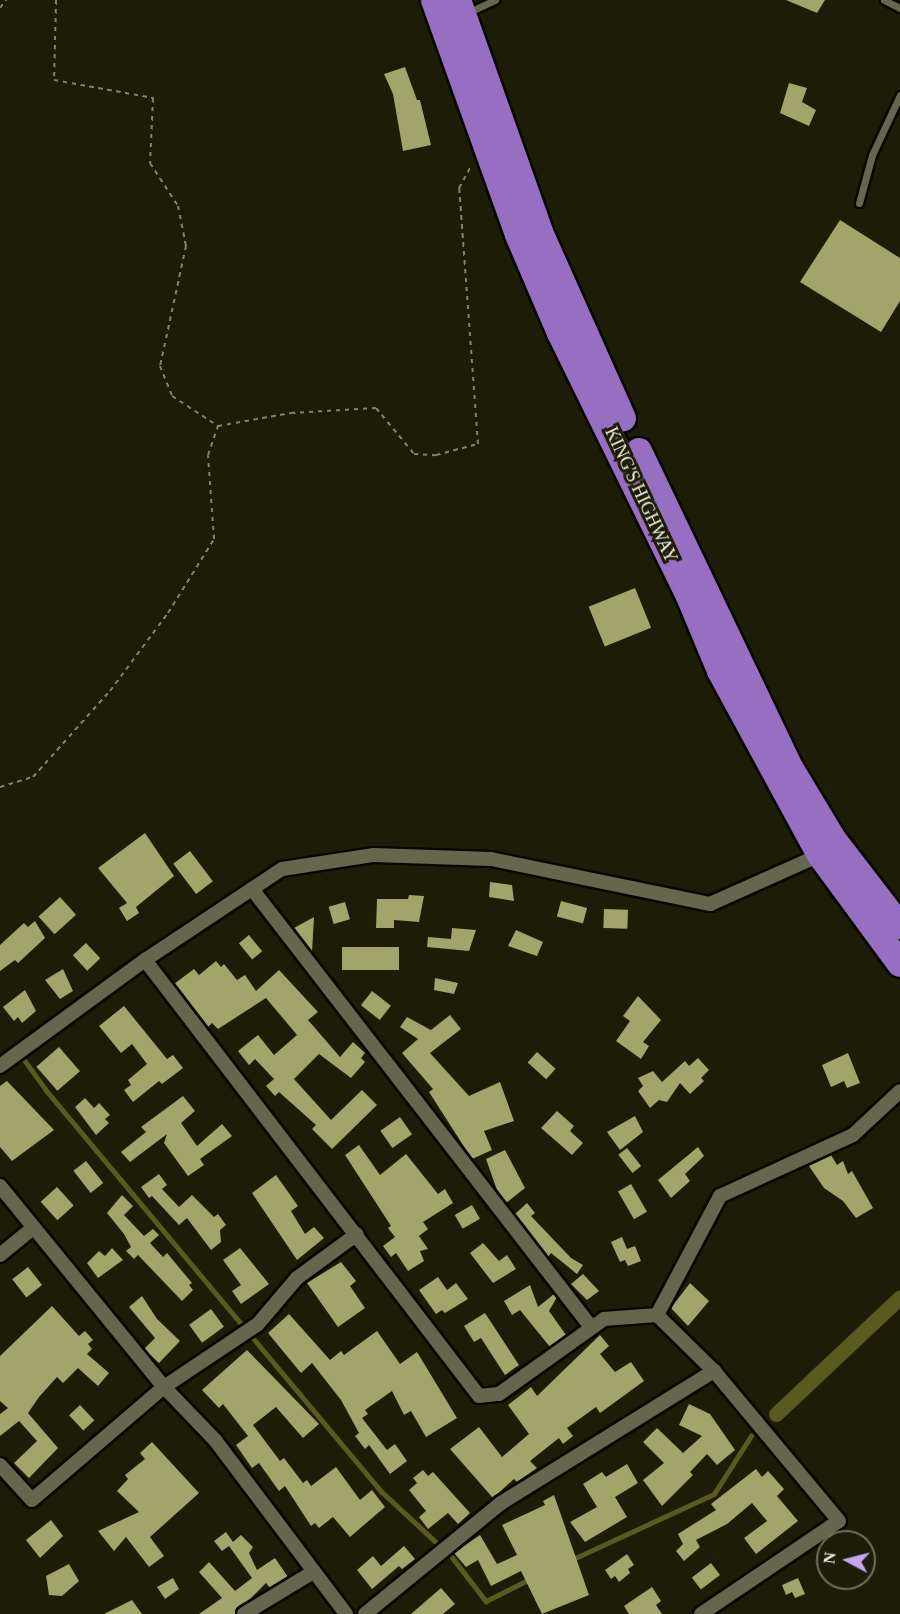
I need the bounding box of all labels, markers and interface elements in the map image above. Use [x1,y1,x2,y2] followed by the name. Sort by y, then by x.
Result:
[600,424,682,566] street label: KING'S HIGHWAY
[816,1530,876,1590] north arrow
[820,1551,839,1565] text: N

